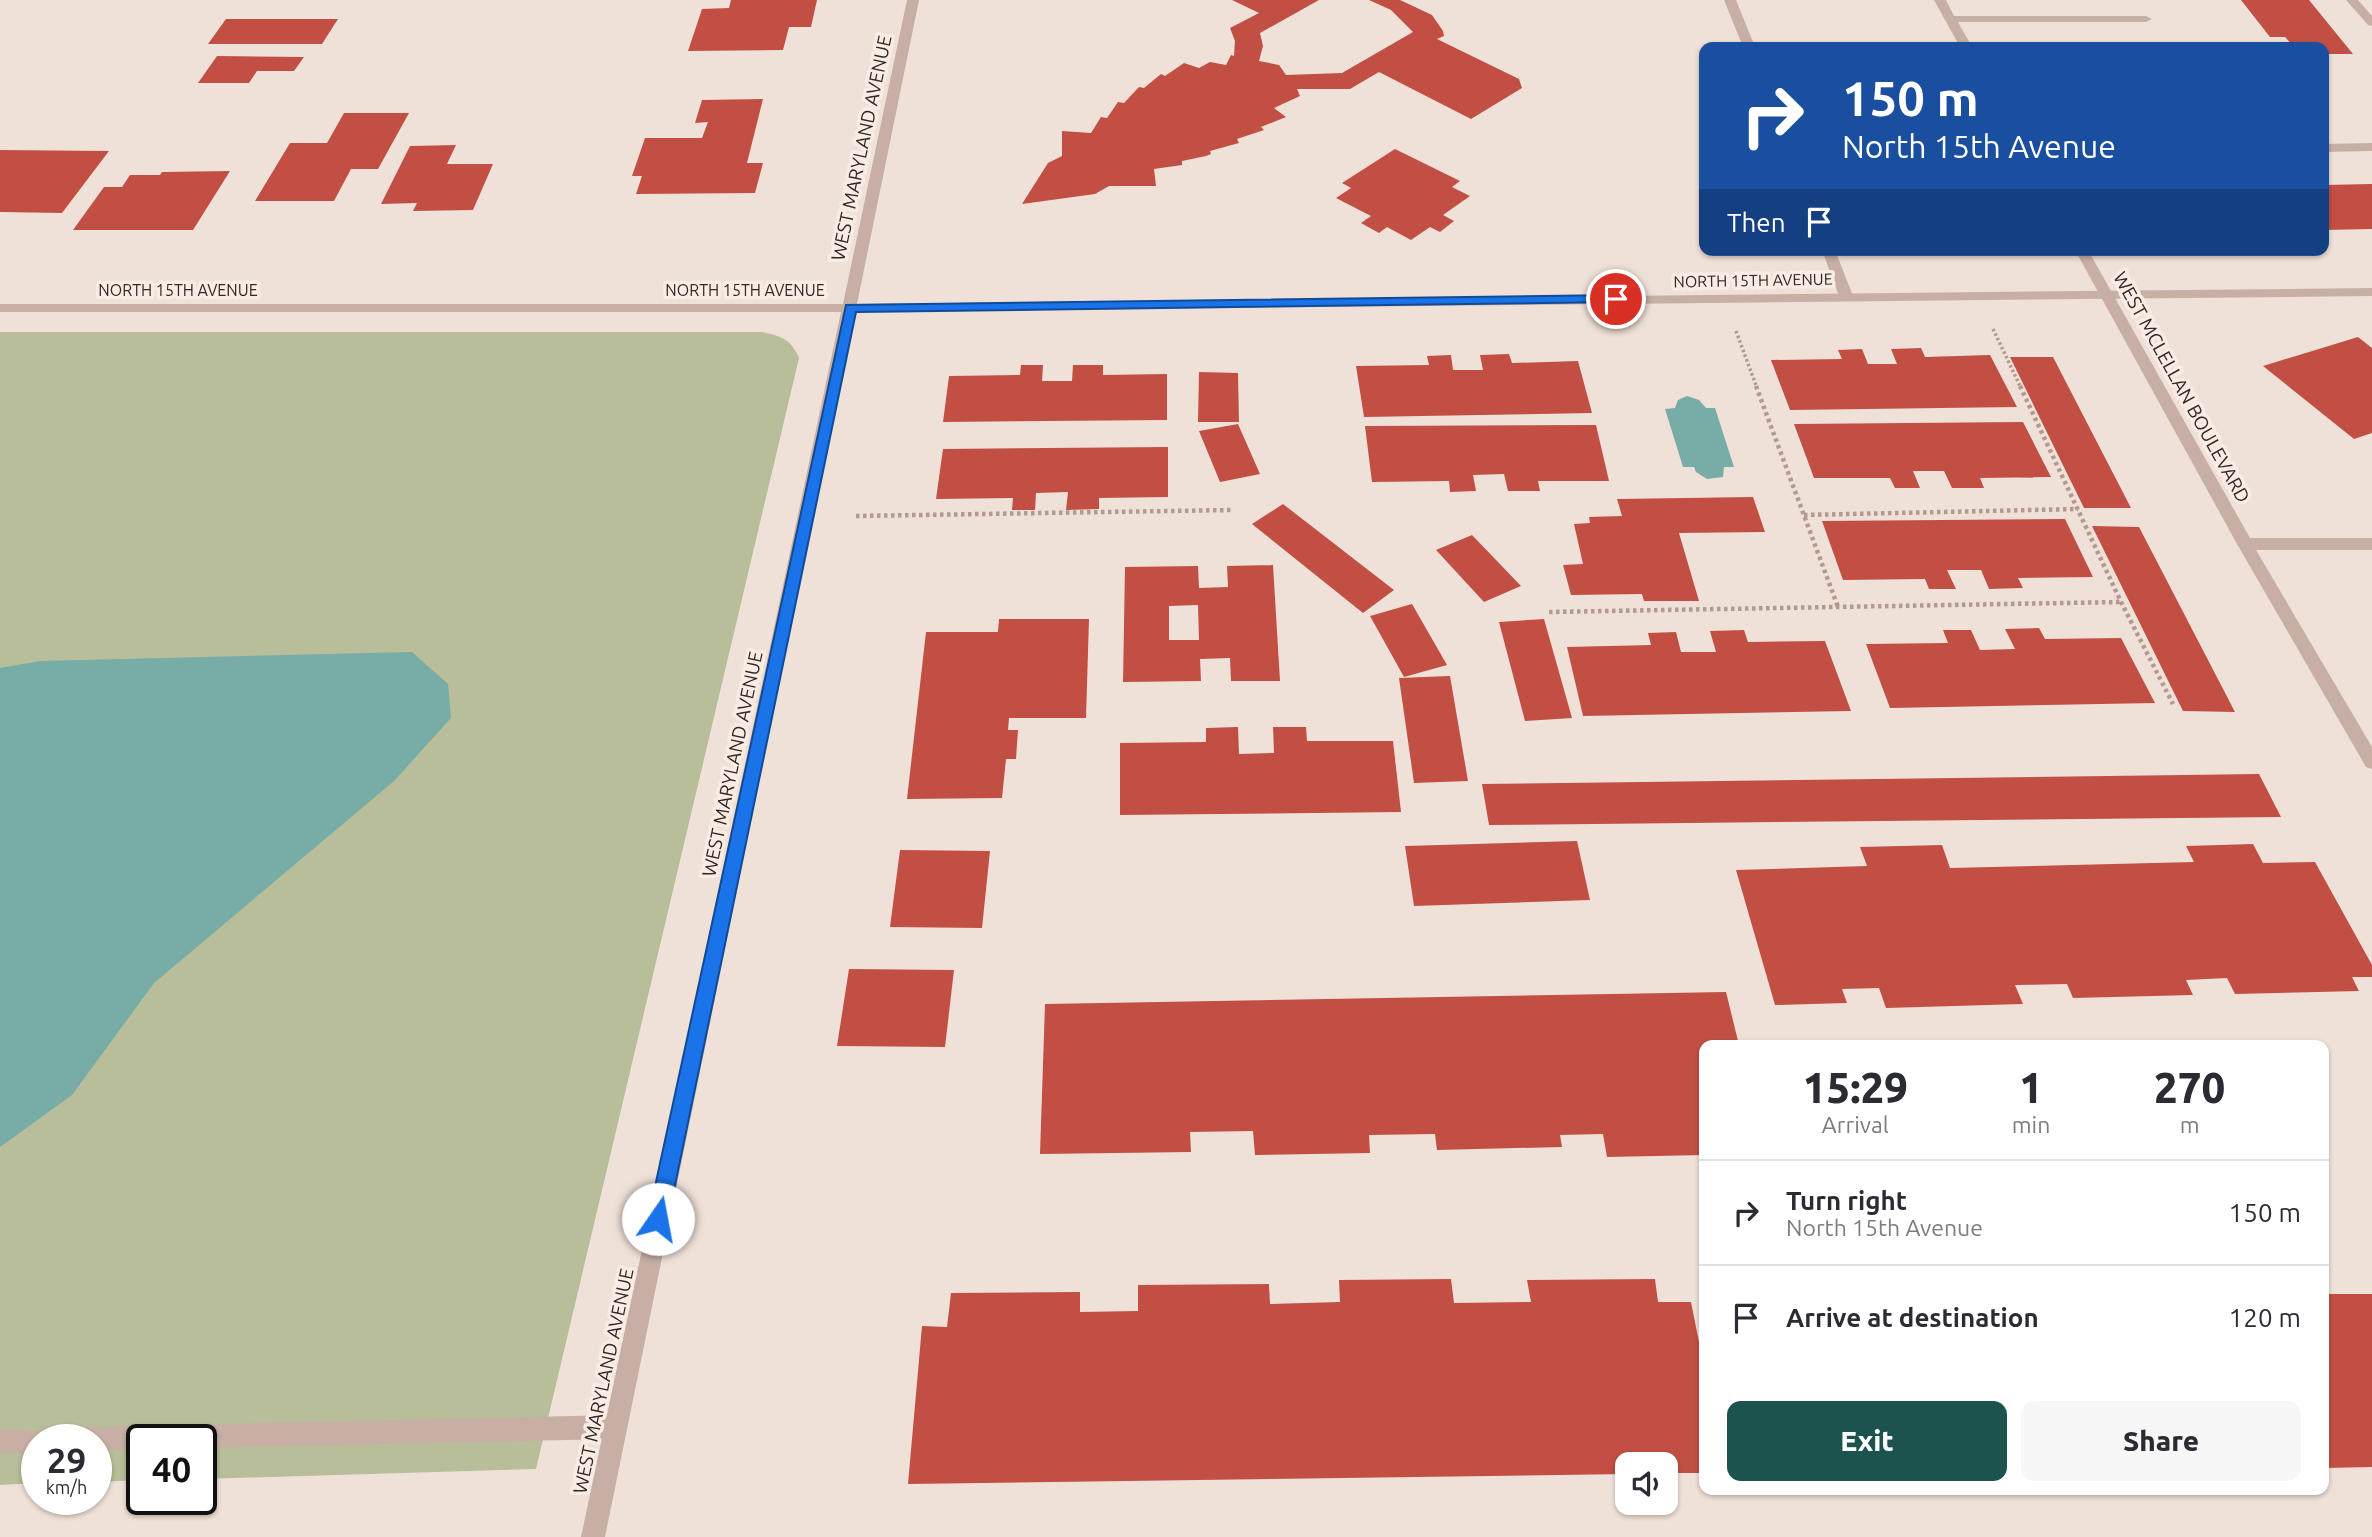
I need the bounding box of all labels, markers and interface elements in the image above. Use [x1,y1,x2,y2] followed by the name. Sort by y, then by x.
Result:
[826,33,896,263] street label: WEST MARYLAND AVENUE
[1727,70,1818,161] icon: right
[1842,70,1979,125] text: 150 m
[1842,128,2116,164] text: North 15th Avenue
[1800,203,1838,241] icon: arrive
[1727,208,1786,237] text: Then
[2109,268,2255,506] street label: WEST MCLELLAN BOULEVARD
[1586,269,1646,329] pin
[1673,270,1833,290] street label: NORTH 15TH AVENUE
[1597,280,1635,318] icon: arrive
[98,281,258,299] street label: NORTH 15TH AVENUE
[665,281,825,299] street label: NORTH 15TH AVENUE
[697,649,767,879] street label: WEST MARYLAND AVENUE
[1803,1064,1908,1111] text: 15:29
[2019,1064,2043,1111] text: 1
[2154,1064,2225,1111] text: 270
[1822,1112,1889,1137] text: Arrival
[2012,1112,2050,1137] text: min
[2180,1112,2200,1137] text: m
[621,1182,695,1256] position arrow
[1786,1186,1907,1215] text: Turn right
[1727,1194,1765,1232] icon: right
[2229,1198,2301,1227] text: 150 m
[1786,1215,1983,1240] text: North 15th Avenue
[568,1266,638,1496] street label: WEST MARYLAND AVENUE
[1727,1299,1765,1337] icon: arrive
[1786,1303,2039,1332] text: Arrive at destination
[2229,1303,2301,1332] text: 120 m
[1727,1401,2007,1481] button: Exit
[2021,1401,2301,1481] button: Share
[126,1424,217,1515] speed limit sign: 40
[47,1440,86,1480] text: 29
[1615,1452,1678,1515] map controls
[1615,1452,1678,1515] button: sound
[46,1477,87,1497] text: km/h

